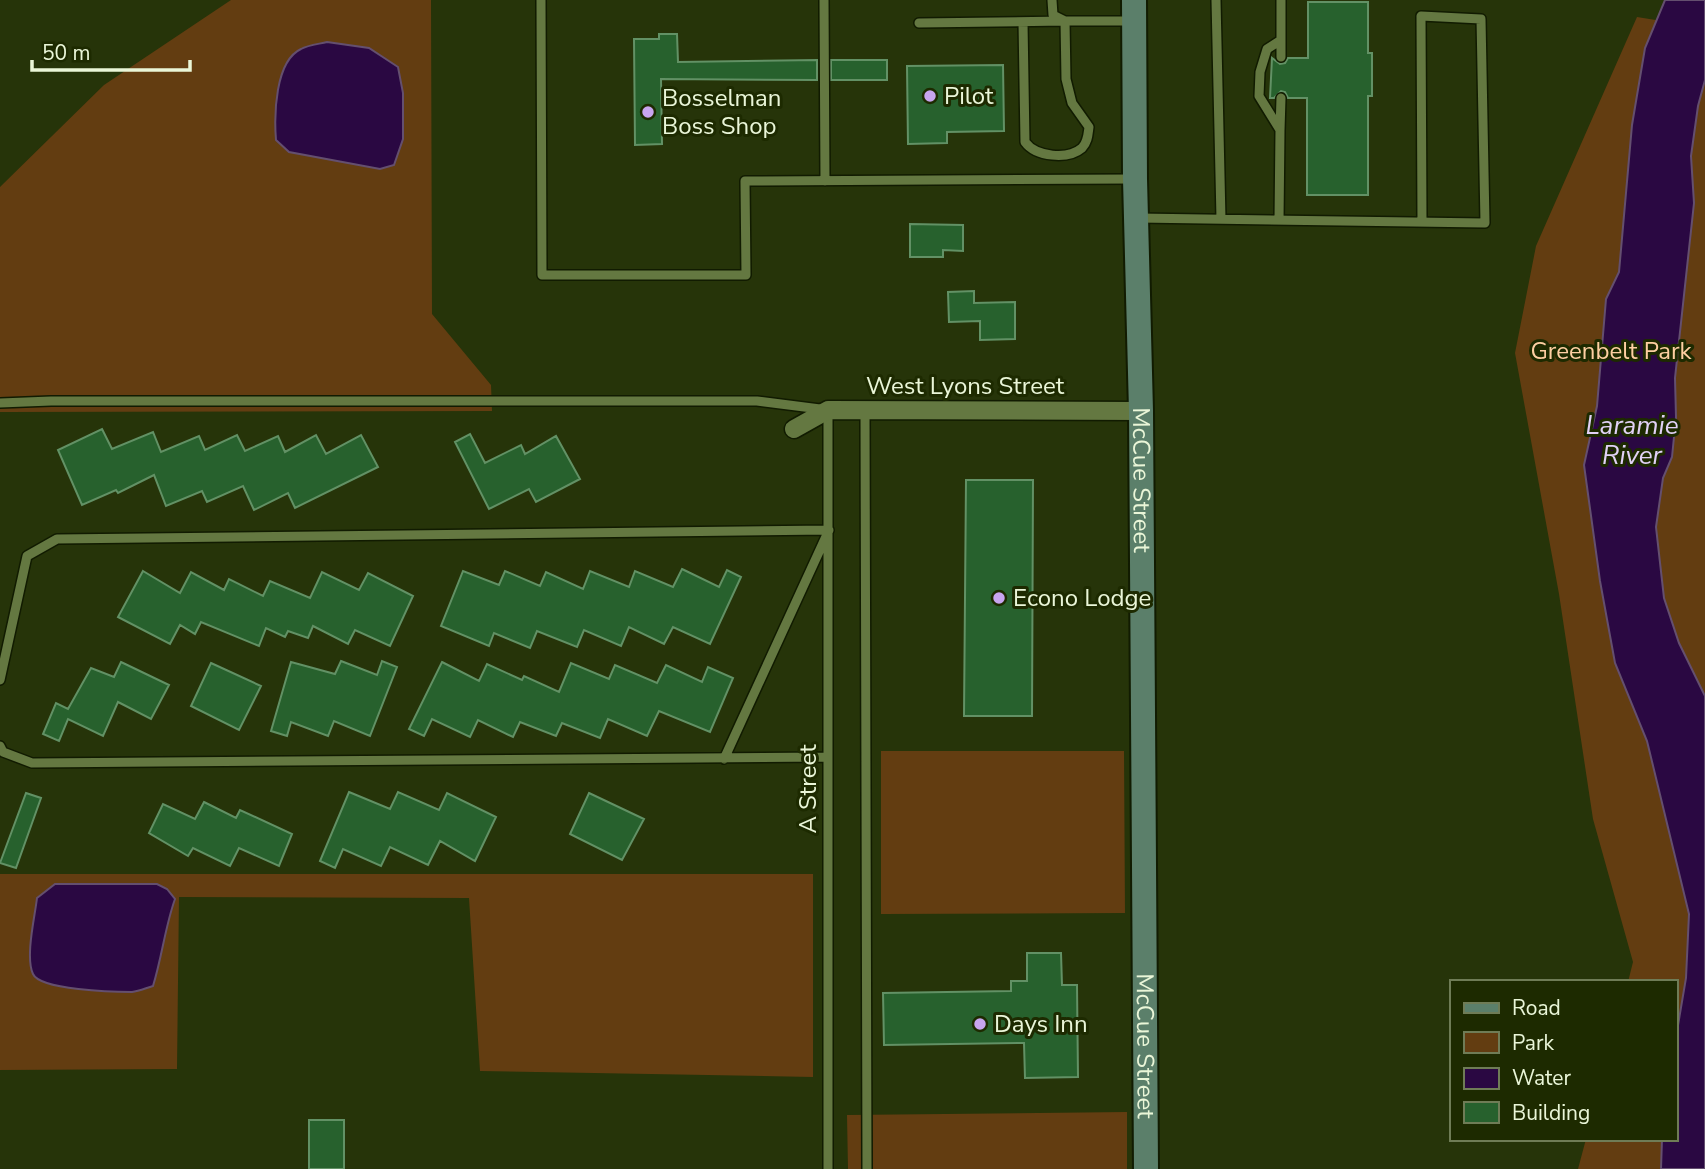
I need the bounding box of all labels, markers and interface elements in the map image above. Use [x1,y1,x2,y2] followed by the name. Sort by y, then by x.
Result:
[32,28,189,72] scale bar
[42,39,91,67] text: 50 m
[944,80,994,112] place label: Pilot
[662,82,781,142] place label: Bosselman Boss Shop
[922,88,938,104] marker: Pilot
[640,104,656,120] marker: Bosselman Boss Shop
[1530,335,1693,367] park label: Greenbelt Park
[866,370,1065,402] street label: West Lyons Street
[1125,407,1158,553] street label: McCue Street
[1586,408,1679,473] water label: Laramie River
[1013,582,1151,614] place label: Econo Lodge
[991,590,1007,606] marker: Econo Lodge
[792,744,824,834] street label: A Street
[1129,973,1162,1119] street label: McCue Street
[1450,980,1677,1141] legend
[1512,994,1561,1022] text: Road
[994,1008,1088,1040] place label: Days Inn
[972,1016,988,1032] marker: Days Inn
[1512,1029,1554,1057] text: Park
[1512,1064,1571,1092] text: Water
[1512,1099,1590,1127] text: Building

